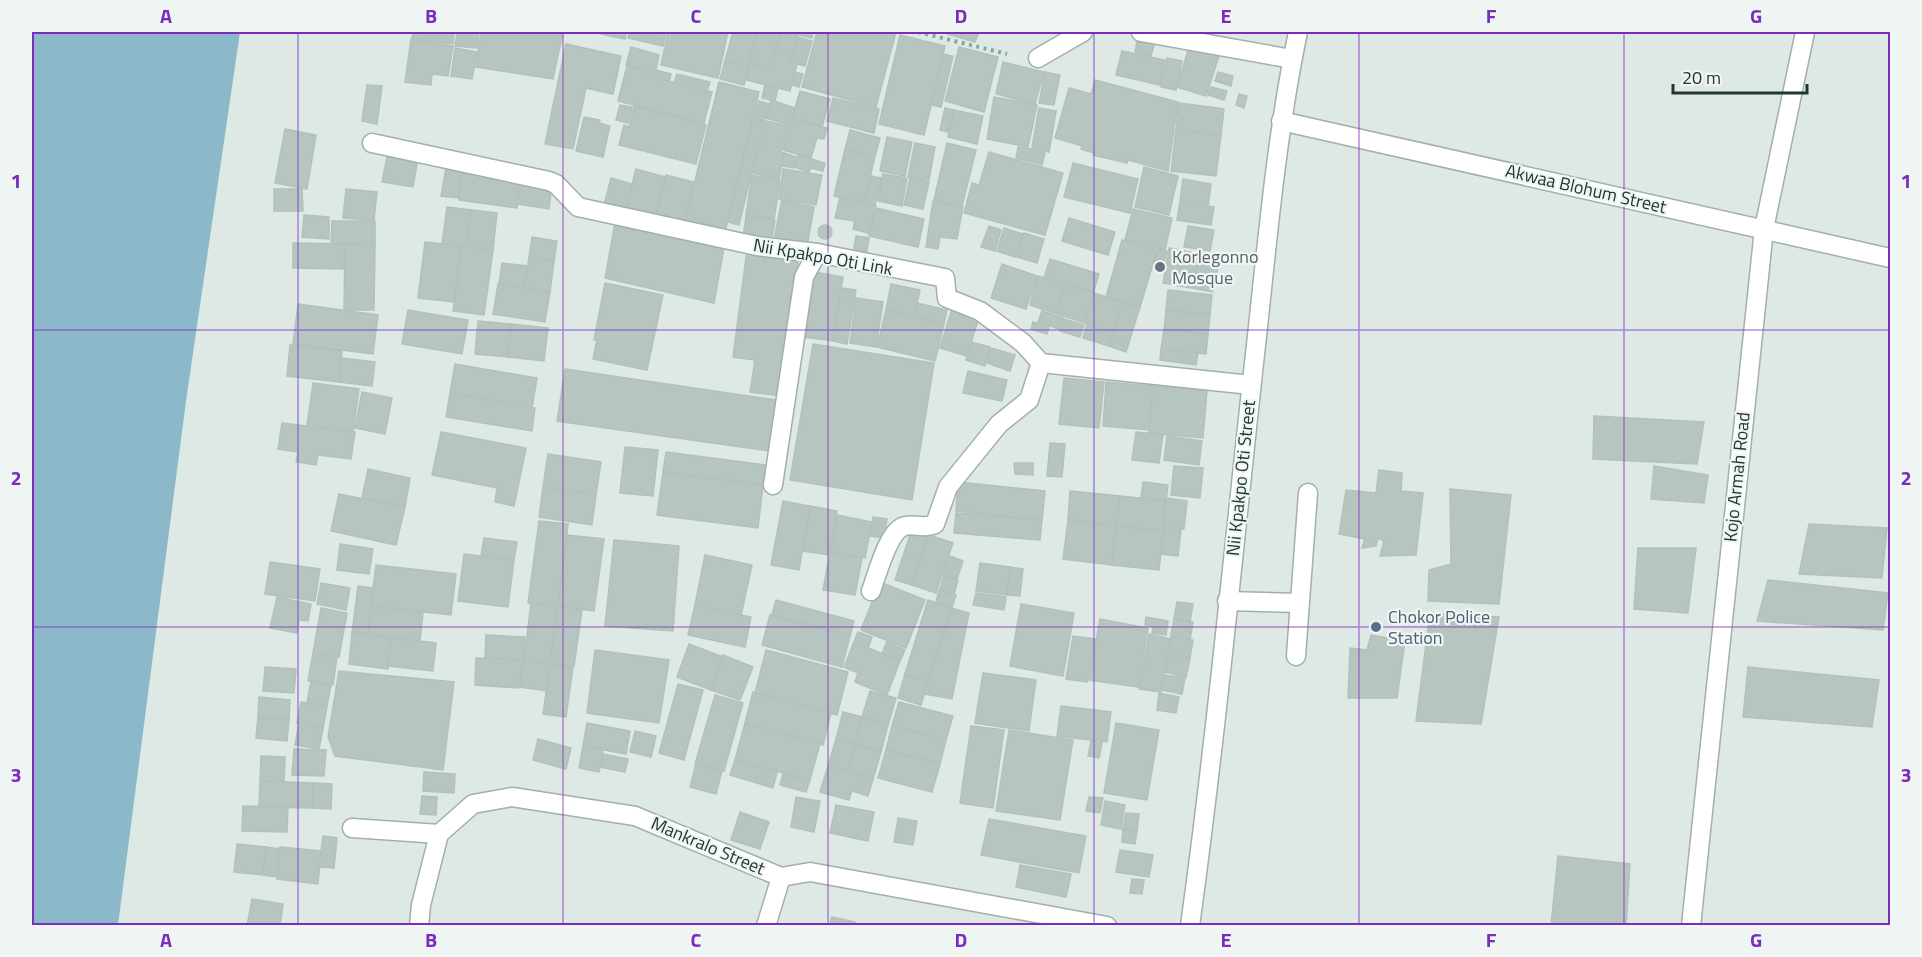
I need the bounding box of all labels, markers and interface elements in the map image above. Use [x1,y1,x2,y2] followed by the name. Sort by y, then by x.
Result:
[160,0,172,31] text: A
[425,0,437,31] text: B
[691,0,702,31] text: C
[955,0,967,31] text: D
[1220,0,1232,31] text: E
[1486,0,1497,31] text: F
[1750,0,1762,31] text: G
[1673,57,1806,95] scale bar
[1682,64,1721,91] text: 20 m
[1503,157,1670,220] street label: Akwaa Blohum Street
[10,165,22,196] text: 1
[1900,165,1912,196] text: 1
[751,231,895,282] street label: Nii Kpakpo Oti Link
[1172,243,1259,291] place label: Korlegonno Mosque
[1153,260,1167,274] marker: Korlegonno Mosque
[1219,398,1262,557] street label: Nii Kpakpo Oti Street
[1716,411,1757,543] street label: Kojo Armah Road
[10,462,22,493] text: 2
[1900,462,1912,493] text: 2
[1388,603,1490,651] place label: Chokor Police Station
[1369,620,1383,634] marker: Chokor Police Station
[10,759,22,790] text: 3
[1900,759,1912,790] text: 3
[647,809,770,882] street label: Mankralo Street
[160,924,172,955] text: A
[425,924,437,955] text: B
[691,924,702,955] text: C
[955,924,967,955] text: D
[1220,924,1232,955] text: E
[1486,924,1497,955] text: F
[1750,924,1762,955] text: G

